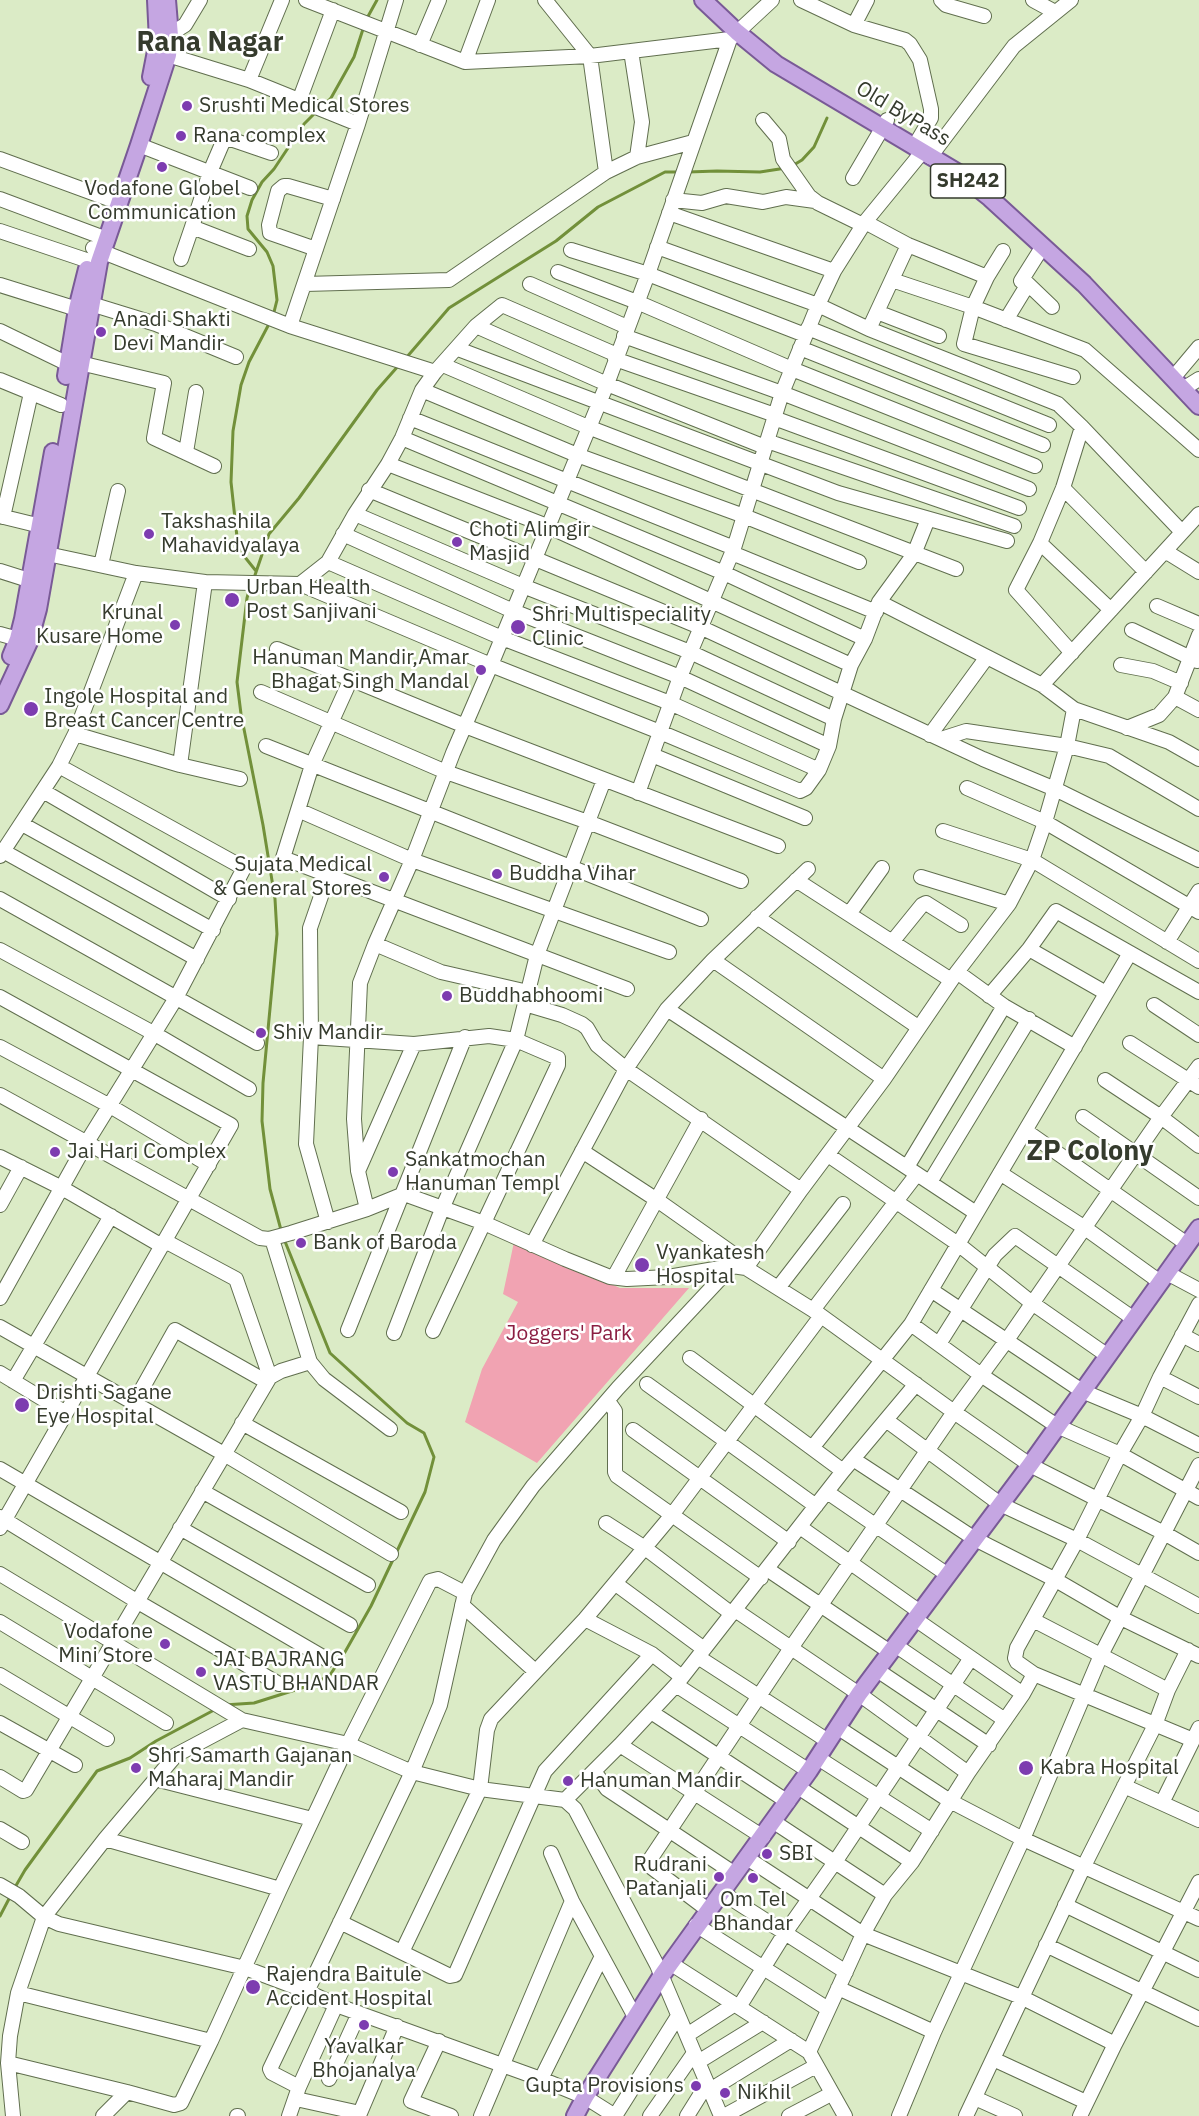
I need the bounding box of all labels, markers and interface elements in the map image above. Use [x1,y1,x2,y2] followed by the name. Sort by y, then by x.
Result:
[136,27,284,59] district label: Rana Nagar
[851,76,955,152] street label: Old ByPass
[199,93,410,119] place label: Srushti Medical Stores
[180,99,194,113] marker: Srushti Medical Stores
[193,123,326,149] place label: Rana complex
[174,129,188,143] marker: Rana complex
[155,160,169,174] marker: Vodafone Globel Communication
[930,164,1006,198] road number: SH242
[84,176,240,226] place label: Vodafone Globel Communication
[113,307,231,357] place label: Anadi Shakti Devi Mandir
[94,325,108,339] marker: Anadi Shakti Devi Mandir
[161,509,300,559] place label: Takshashila Mahavidyalaya
[469,517,590,567] place label: Choti Alimgir Masjid
[142,527,156,541] marker: Takshashila Mahavidyalaya
[450,535,464,549] marker: Choti Alimgir Masjid
[246,575,377,625] place label: Urban Health Post Sanjivani
[223,591,241,609] marker: Urban Health Post Sanjivani
[36,600,163,650] place label: Krunal Kusare Home
[532,602,711,652] place label: Shri Multispeciality Clinic
[168,618,182,632] marker: Krunal Kusare Home
[509,618,527,636] marker: Shri Multispeciality Clinic
[252,645,469,695] place label: Hanuman Mandir,Amar Bhagat Singh Mandal
[474,663,488,677] marker: Hanuman Mandir,Amar Bhagat Singh Mandal
[44,684,244,734] place label: Ingole Hospital and Breast Cancer Centre
[22,700,40,718] marker: Ingole Hospital and Breast Cancer Centre
[213,852,372,902] place label: Sujata Medical & General Stores
[509,861,636,887] place label: Buddha Vihar
[490,867,504,881] marker: Buddha Vihar
[377,870,391,884] marker: Sujata Medical & General Stores
[459,983,603,1009] place label: Buddhabhoomi
[440,989,454,1003] marker: Buddhabhoomi
[273,1020,383,1046] place label: Shiv Mandir
[254,1026,268,1040] marker: Shiv Mandir
[1027,1136,1153,1168] district label: ZP Colony
[67,1139,226,1165] place label: Jai Hari Complex
[48,1145,62,1159] marker: Jai Hari Complex
[405,1147,560,1197] place label: Sankatmochan Hanuman Templ
[386,1165,400,1179] marker: Sankatmochan Hanuman Templ
[313,1230,457,1256] place label: Bank of Baroda
[294,1236,308,1250] marker: Bank of Baroda
[656,1240,765,1290] place label: Vyankatesh Hospital
[633,1256,651,1274] marker: Vyankatesh Hospital
[506,1321,632,1347] park label: Joggers' Park
[36,1380,172,1430] place label: Drishti Sagane Eye Hospital
[13,1396,31,1414] marker: Drishti Sagane Eye Hospital
[58,1619,153,1669] place label: Vodafone Mini Store
[158,1637,172,1651] marker: Vodafone Mini Store
[213,1647,379,1697] place label: JAI BAJRANG VASTU BHANDAR
[194,1665,208,1679] marker: JAI BAJRANG VASTU BHANDAR
[148,1743,352,1793] place label: Shri Samarth Gajanan Maharaj Mandir
[1040,1755,1179,1781] place label: Kabra Hospital
[1017,1759,1035,1777] marker: Kabra Hospital
[129,1761,143,1775] marker: Shri Samarth Gajanan Maharaj Mandir
[580,1768,742,1794] place label: Hanuman Mandir
[561,1774,575,1788] marker: Hanuman Mandir
[779,1841,813,1867] place label: SBI
[760,1847,774,1861] marker: SBI
[625,1852,707,1902] place label: Rudrani Patanjali
[712,1870,726,1884] marker: Rudrani Patanjali
[746,1871,760,1885] marker: Om Tel Bhandar
[713,1887,793,1937] place label: Om Tel Bhandar
[266,1962,432,2012] place label: Rajendra Baitule Accident Hospital
[244,1978,262,1996] marker: Rajendra Baitule Accident Hospital
[357,2018,371,2032] marker: Yavalkar Bhojanalya
[312,2034,416,2084] place label: Yavalkar Bhojanalya
[525,2073,684,2099] place label: Gupta Provisions
[689,2079,703,2093] marker: Gupta Provisions
[737,2080,791,2106] place label: Nikhil
[718,2086,732,2100] marker: Nikhil

